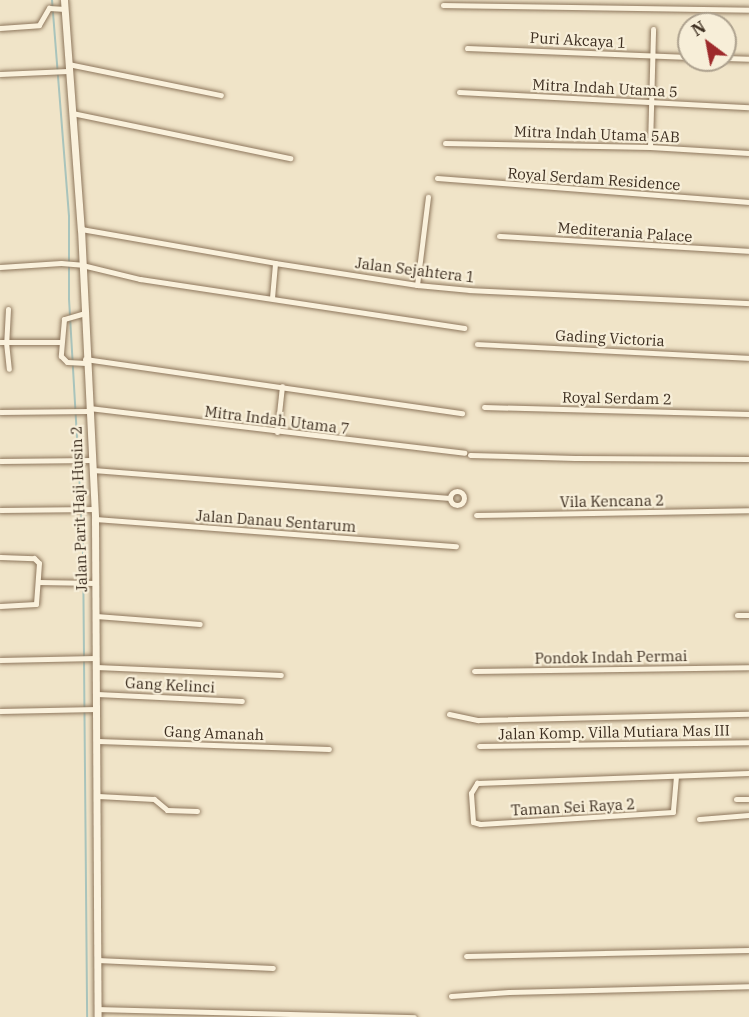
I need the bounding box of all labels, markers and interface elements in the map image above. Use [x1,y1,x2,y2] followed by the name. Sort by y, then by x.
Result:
[677,12,737,72] north arrow
[688,17,709,40] text: N
[529,28,627,52] street label: Puri Akcaya 1
[532,75,678,101] street label: Mitra Indah Utama 5
[514,122,680,146] street label: Mitra Indah Utama 5AB
[507,164,681,194] street label: Royal Serdam Residence
[557,218,693,246] street label: Mediterania Palace
[354,254,476,286] street label: Jalan Sejahtera 1
[555,326,665,350] street label: Gading Victoria
[562,388,672,408] street label: Royal Serdam 2
[204,402,350,438] street label: Mitra Indah Utama 7
[67,426,91,592] street label: Jalan Parit Haji Husin 2
[560,491,664,511] street label: Vila Kencana 2
[195,506,357,536] street label: Jalan Danau Sentarum
[534,647,688,667] street label: Pondok Indah Permai
[125,674,215,696] street label: Gang Kelinci
[498,721,730,743] street label: Jalan Komp. Villa Mutiara Mas III
[164,722,264,744] street label: Gang Amanah
[510,795,636,819] street label: Taman Sei Raya 2

